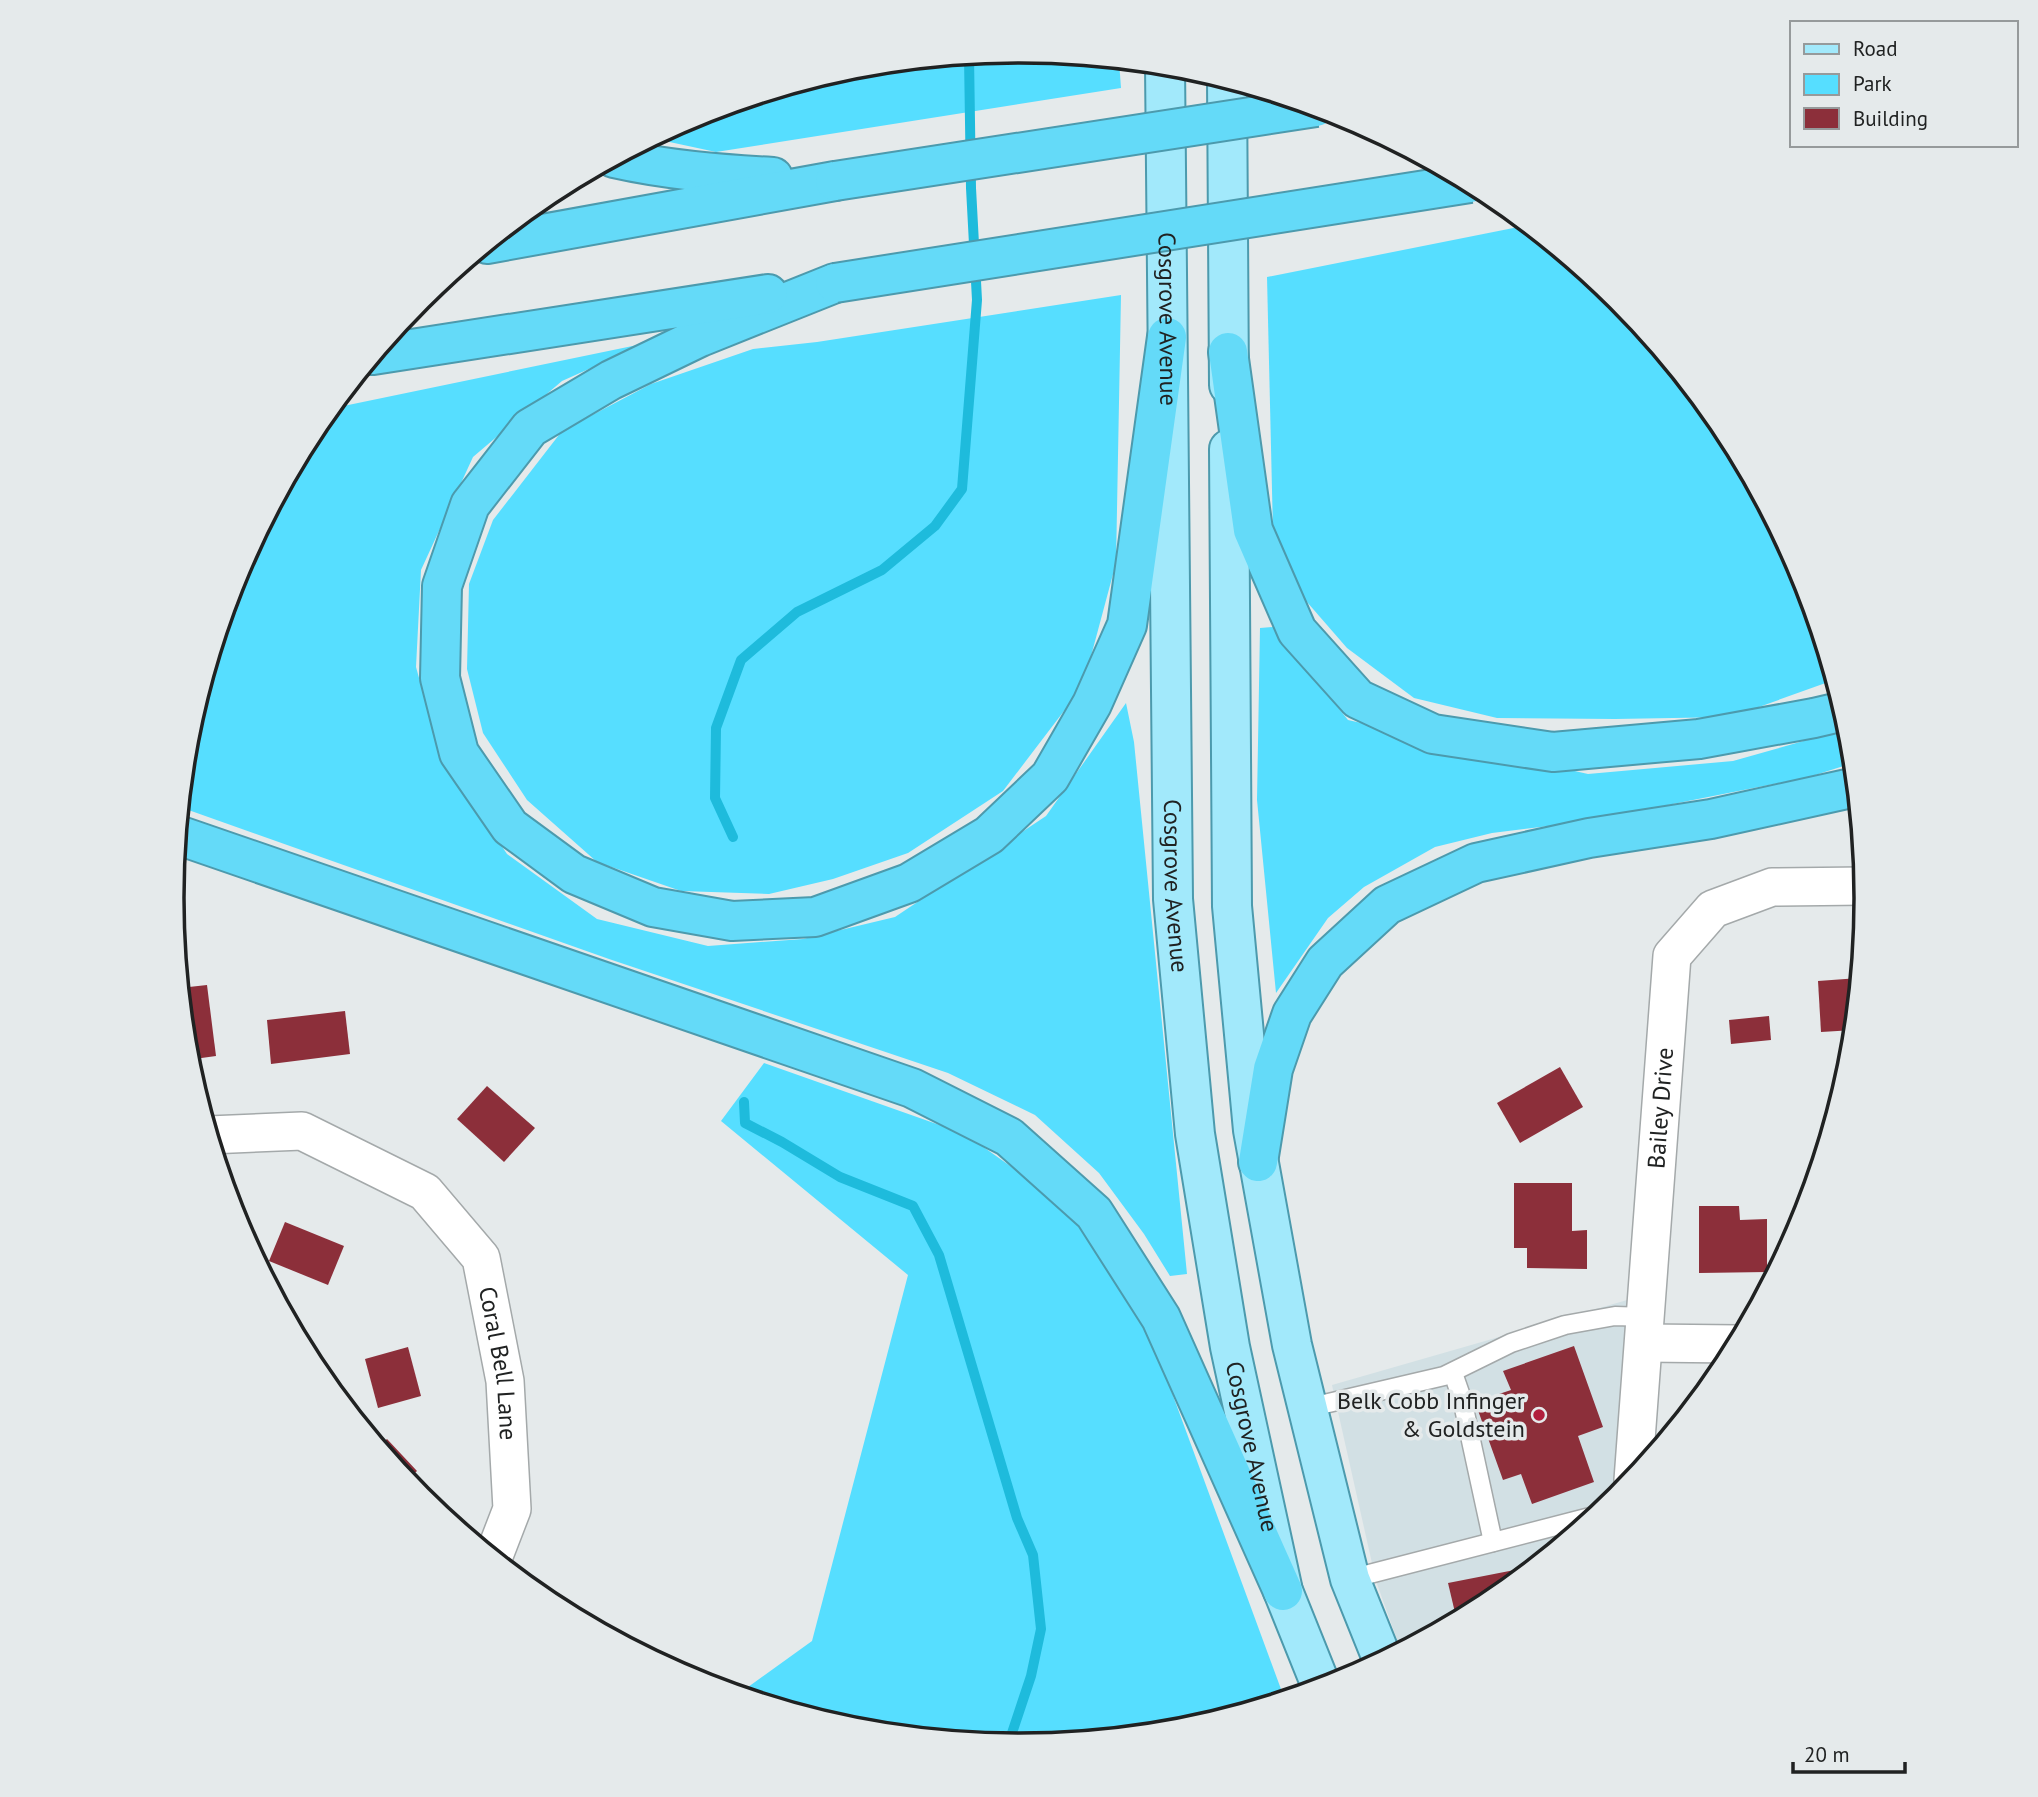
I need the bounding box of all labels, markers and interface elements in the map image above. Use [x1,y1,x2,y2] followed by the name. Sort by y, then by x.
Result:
[1790,21,2017,147] legend
[1853,35,1897,62] text: Road
[1853,70,1892,97] text: Park
[1853,105,1928,132] text: Building
[1152,232,1184,406] street label: Cosgrove Avenue
[1157,799,1196,974] street label: Cosgrove Avenue
[1640,1046,1680,1170] street label: Bailey Drive
[472,1284,524,1441] street label: Coral Bell Lane
[1219,1359,1286,1535] street label: Cosgrove Avenue
[1337,1385,1525,1444] place label: Belk Cobb Infinger & Goldstein
[1531,1407,1547,1423] marker: Belk Cobb Infinger & Goldstein
[1793,1730,1905,1774] scale bar
[1804,1741,1850,1768] text: 20 m

